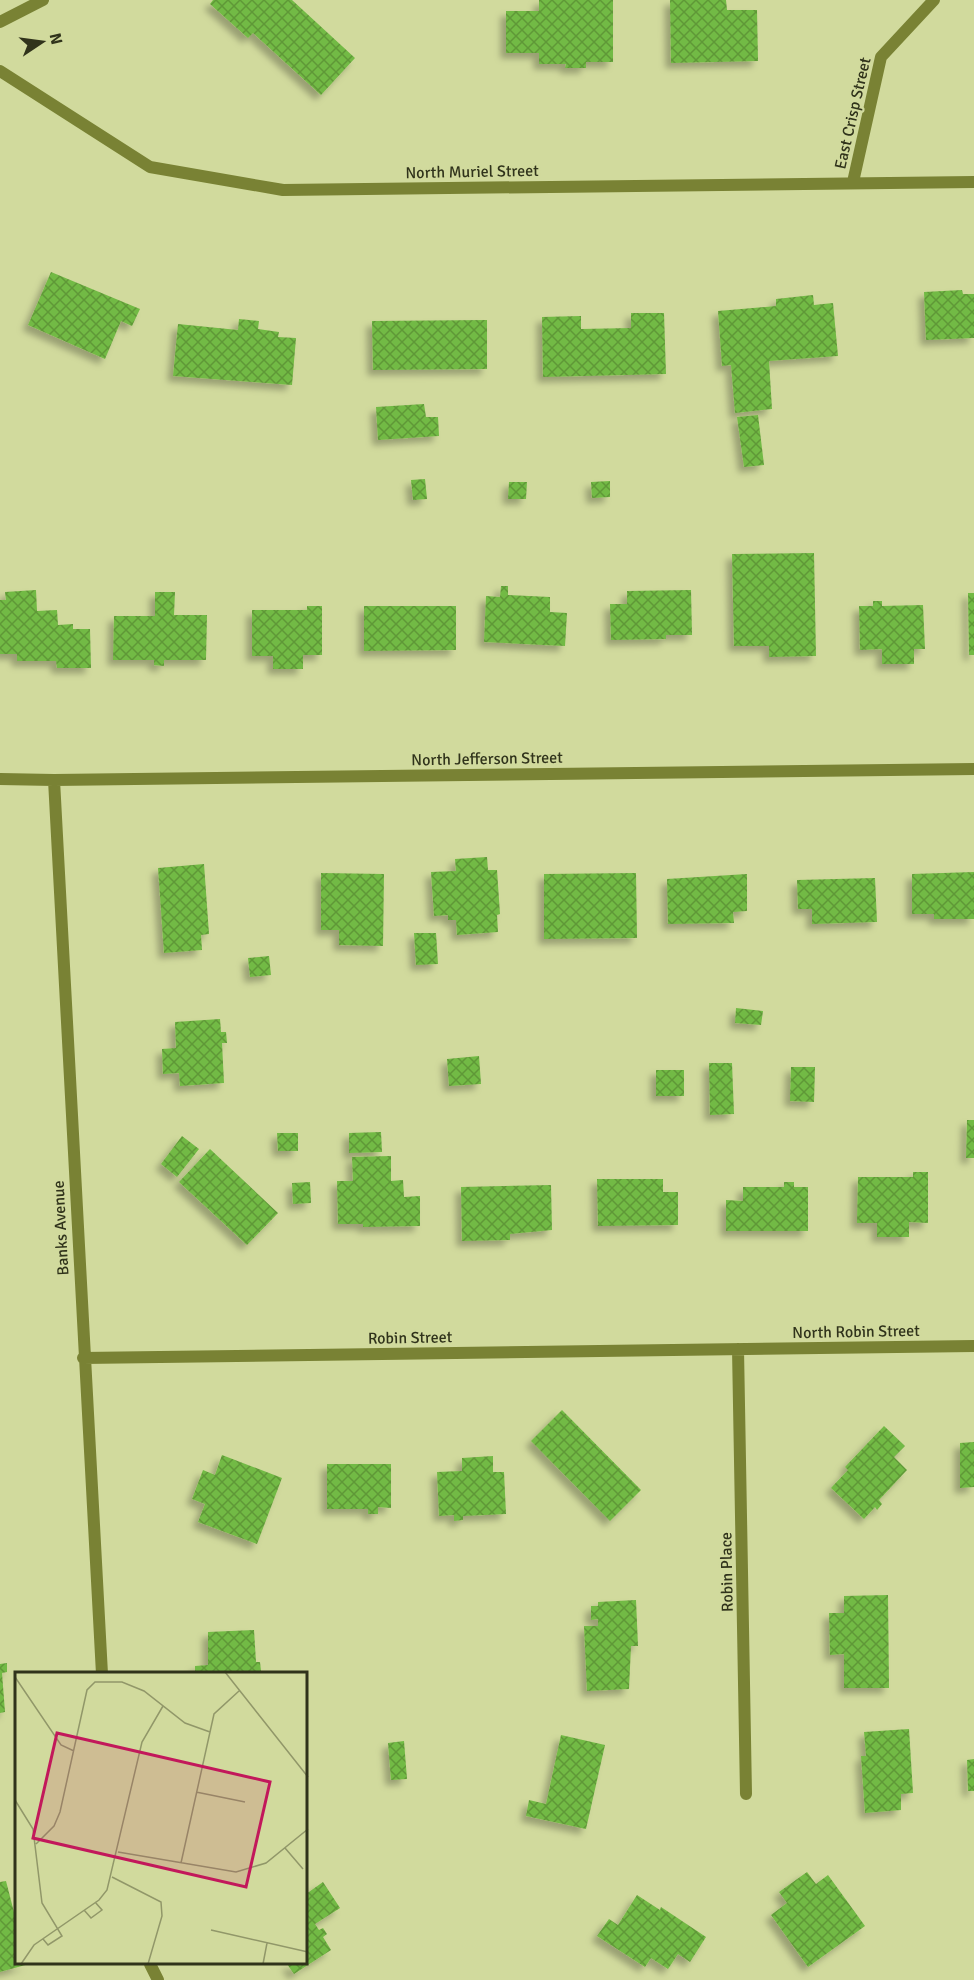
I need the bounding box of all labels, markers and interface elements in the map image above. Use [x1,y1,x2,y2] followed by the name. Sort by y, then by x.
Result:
[12,12,72,72] north arrow
[45,31,67,47] text: N
[830,55,876,171] street label: East Crisp Street
[405,161,539,183] street label: North Muriel Street
[411,748,563,770] street label: North Jefferson Street
[49,1180,73,1276] street label: Banks Avenue
[792,1321,920,1343] street label: North Robin Street
[368,1327,453,1349] street label: Robin Street
[716,1532,738,1612] street label: Robin Place
[15,1672,308,1965] inset map

